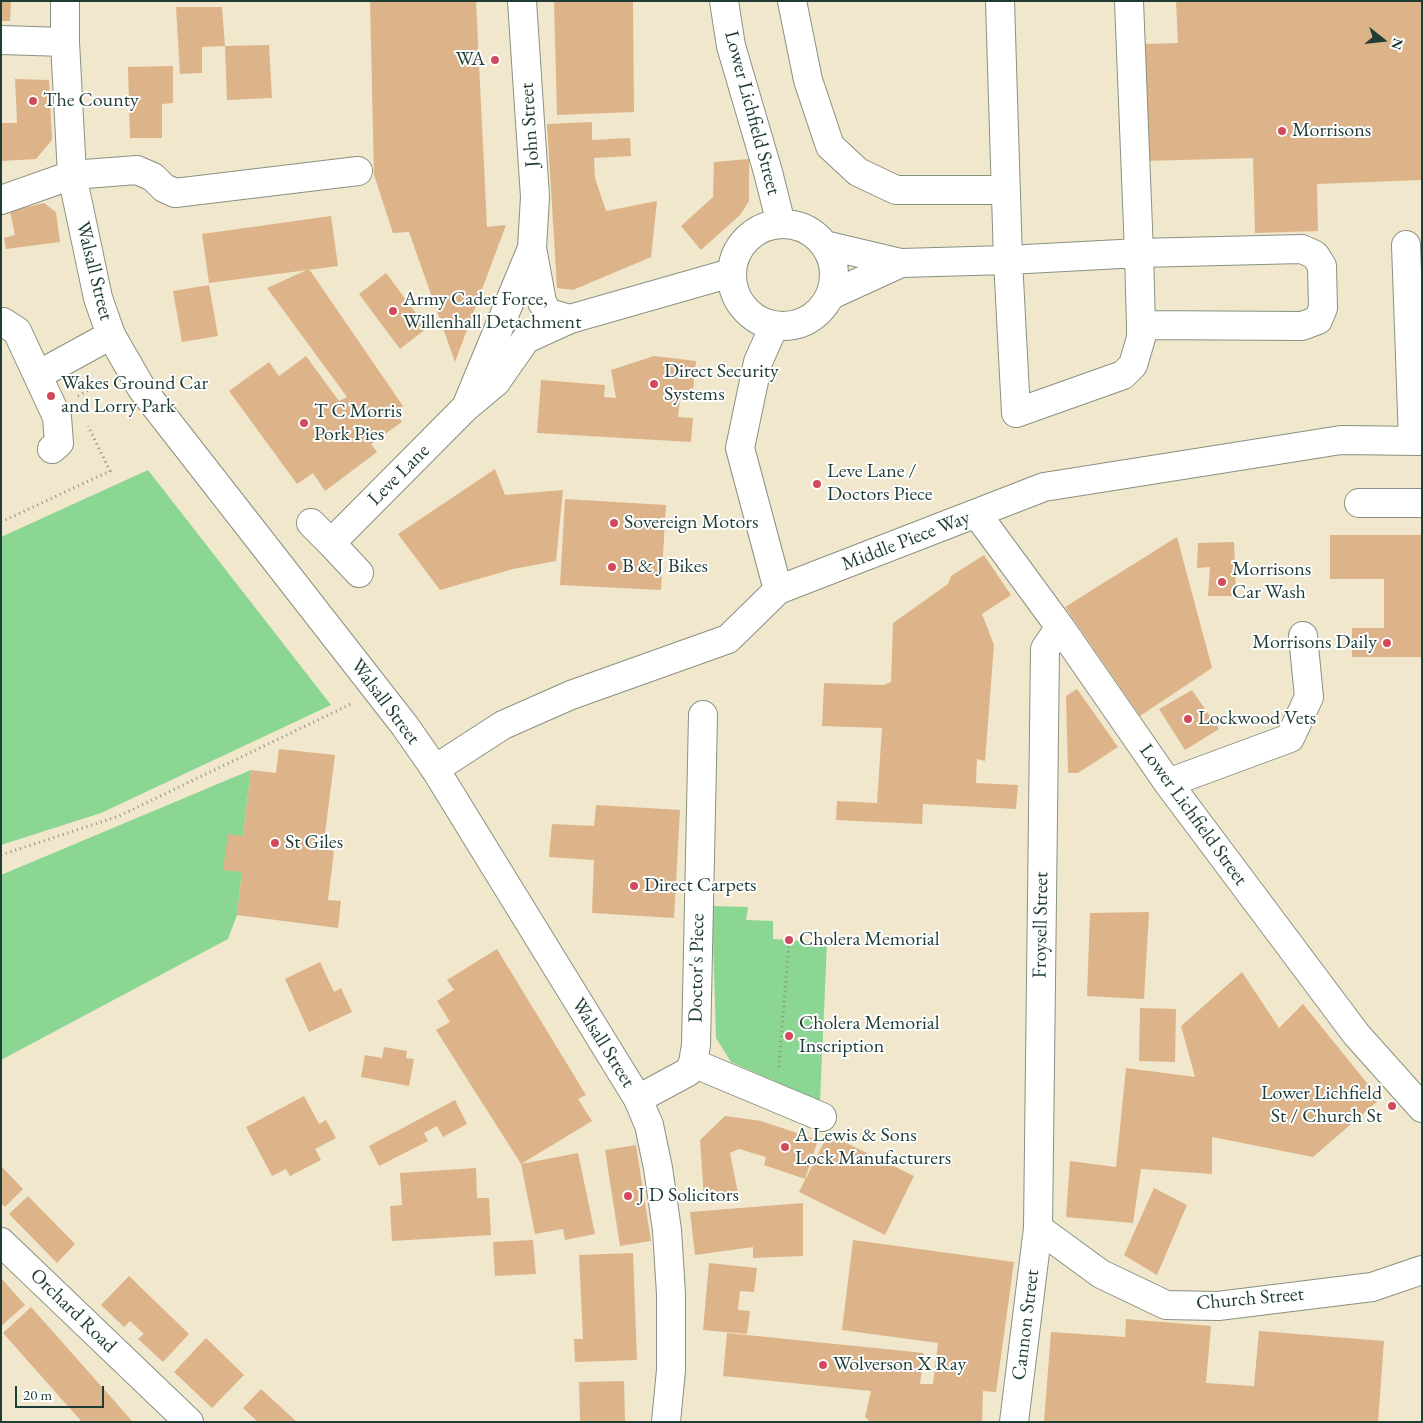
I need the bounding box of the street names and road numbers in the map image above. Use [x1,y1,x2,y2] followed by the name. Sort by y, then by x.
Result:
[719,28,785,198] street label: Lower Lichfield Street
[515,82,545,168] street label: John Street
[70,219,118,323] street label: Walsall Street
[363,439,435,511] street label: Leve Lane
[838,505,974,577] street label: Middle Piece Way
[345,654,425,750] street label: Walsall Street
[1134,740,1252,890] street label: Lower Lichfield Street
[1028,871,1054,979] street label: Froysell Street
[684,913,710,1023] street label: Doctor's Piece
[566,994,640,1092] street label: Walsall Street
[25,1264,121,1358] street label: Orchard Road
[1007,1268,1045,1382] street label: Cannon Street
[1195,1282,1305,1316] street label: Church Street

